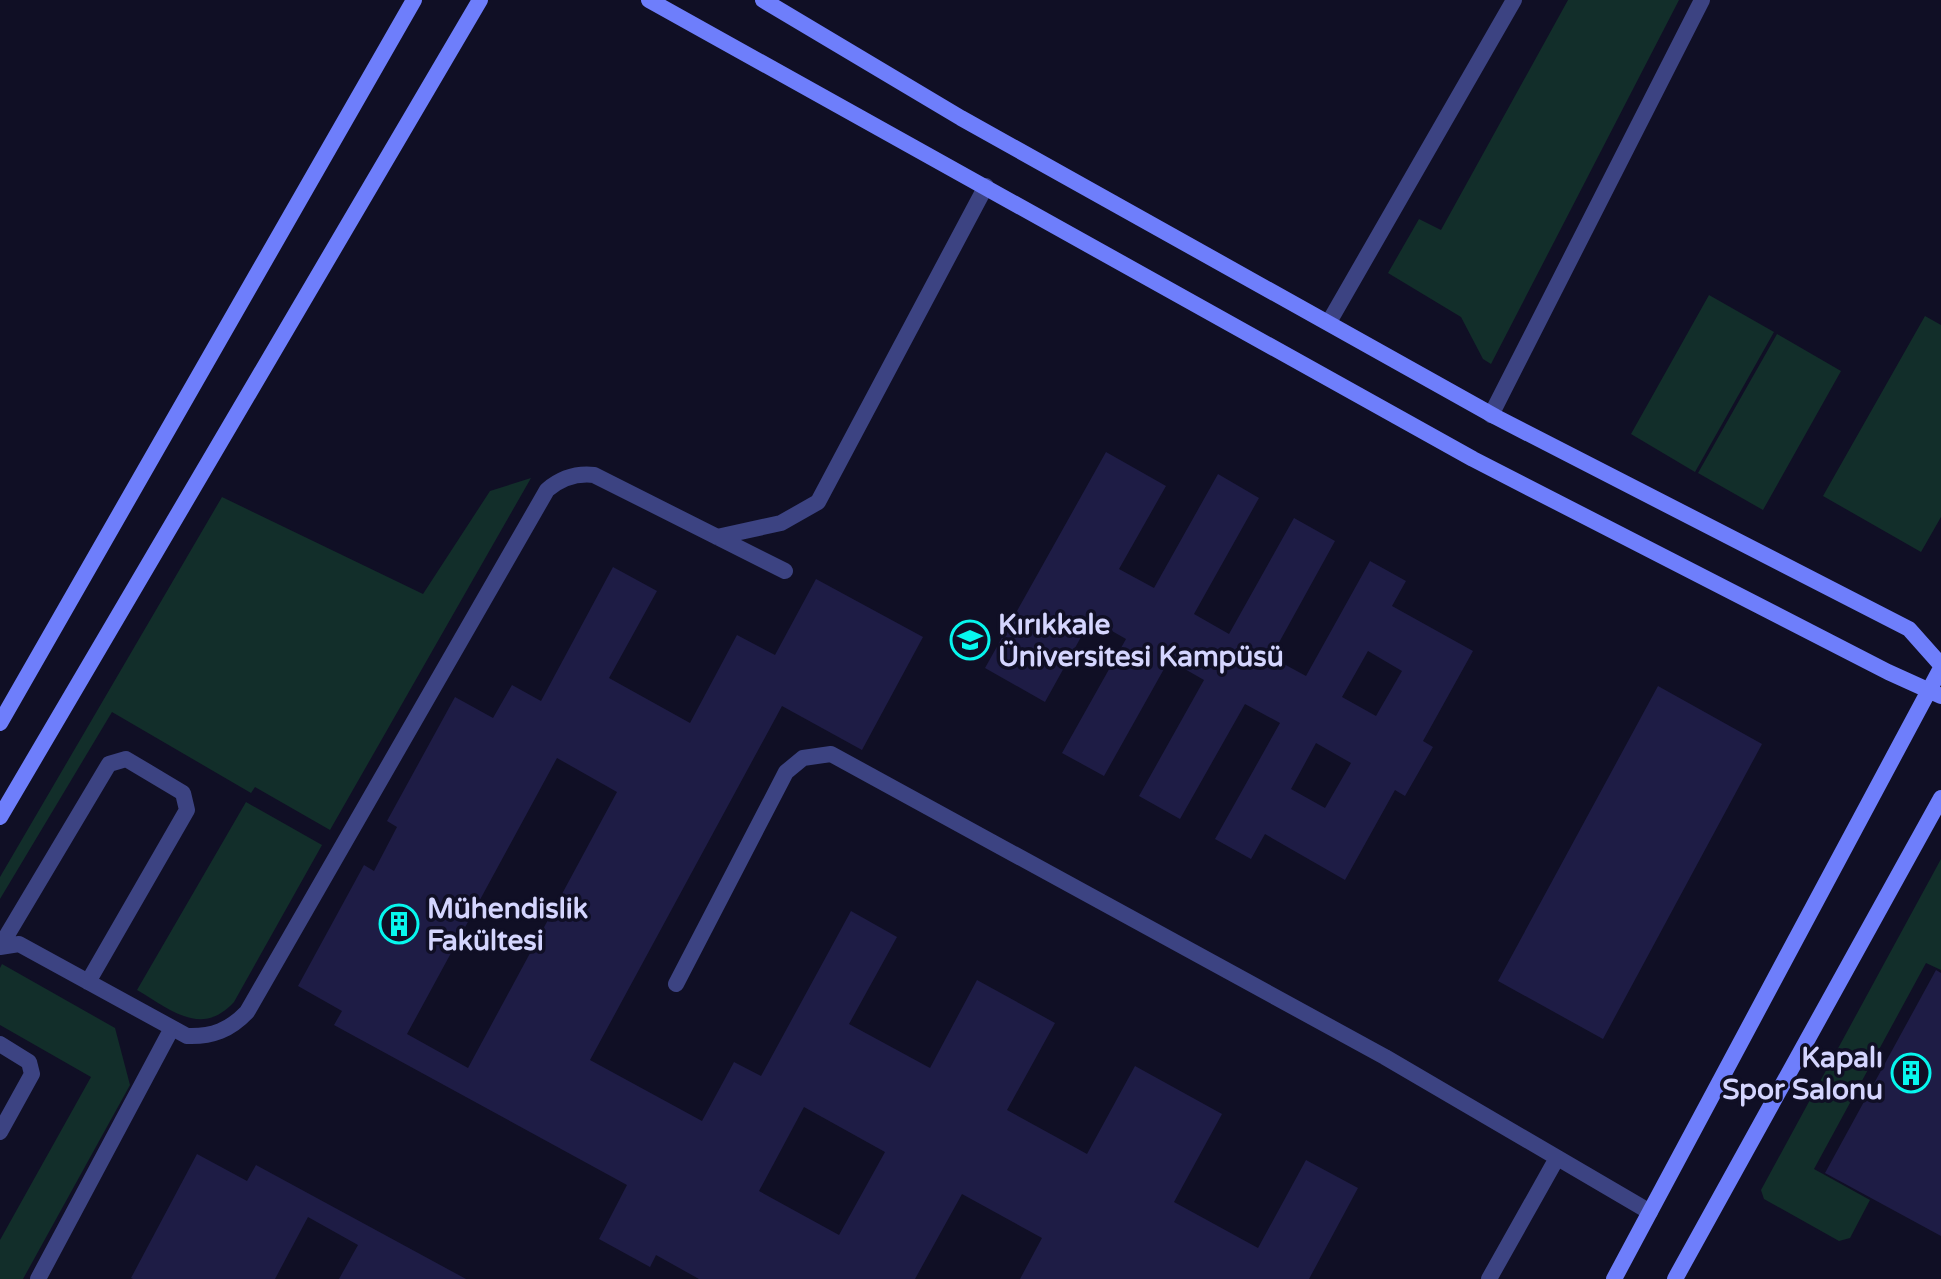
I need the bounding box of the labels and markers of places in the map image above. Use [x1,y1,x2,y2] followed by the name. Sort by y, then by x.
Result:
[998,608,1284,674] place label: Kırıkkale Üniversitesi Kampüsü
[949,619,991,661] school or university icon: Kırıkkale Üniversitesi Kampüsü
[427,892,588,958] place label: Mühendislik Fakültesi
[378,903,420,945] building icon: Mühendislik Fakültesi
[1722,1041,1883,1107] place label: Kapalı Spor Salonu
[1890,1052,1932,1094] building icon: Kapalı Spor Salonu

